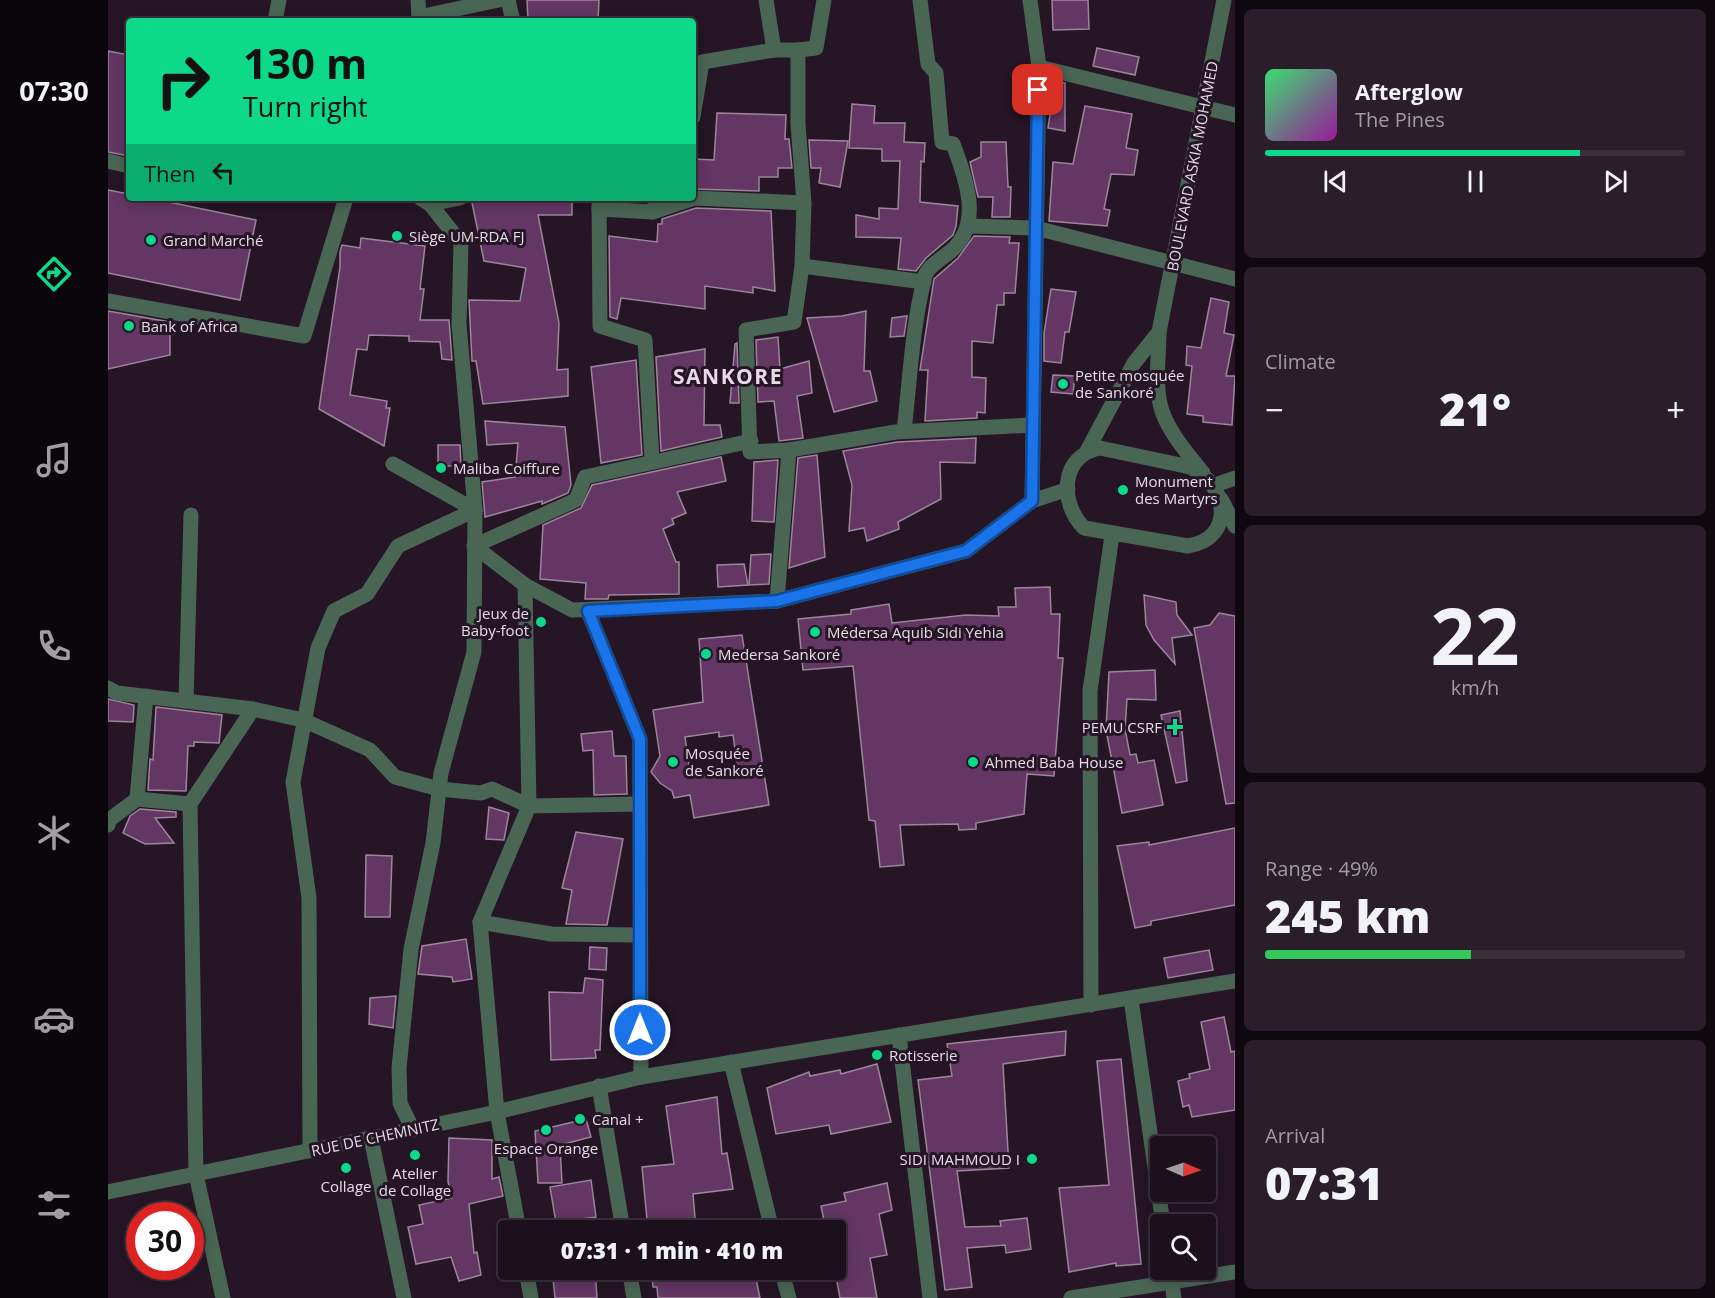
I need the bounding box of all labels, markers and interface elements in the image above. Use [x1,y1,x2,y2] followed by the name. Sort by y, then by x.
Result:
[243,34,367,91] text: 130 m
[144,42,222,120] icon: right
[1162,59,1222,273] street label: BOULEVARD ASKIA MOHAMED
[1012,64,1063,115] pin
[19,72,89,109] text: 07:30
[1021,73,1054,106] icon: arrive
[1355,76,1463,106] text: Afterglow
[243,88,368,125] text: Turn right
[1355,106,1445,133] text: The Pines
[207,156,240,189] icon: left
[144,158,195,188] text: Then
[1319,165,1352,198] icon: previous
[1459,165,1492,198] icon: pause
[1599,165,1632,198] icon: next
[409,226,524,246] place label: Siège UM-RDA FJ
[390,229,404,243] marker: Siège UM-RDA FJ
[163,230,263,250] place label: Grand Marché
[144,233,158,247] marker: Grand Marché
[33,253,75,295] icon: directions
[141,316,238,336] place label: Bank of Africa
[122,319,136,333] marker: Bank of Africa
[1265,348,1336,375] text: Climate
[673,362,783,390] district label: SANKORE
[1075,365,1185,402] place label: Petite mosquée de Sankoré
[1056,377,1070,391] marker: Petite mosquée de Sankoré
[1439,378,1511,439] text: 21°
[1265,387,1284,432] text: −
[1666,387,1685,432] text: +
[33,439,75,481] icon: music
[453,458,560,478] place label: Maliba Coiffure
[434,461,448,475] marker: Maliba Coiffure
[1135,471,1218,508] place label: Monument des Martyrs
[1116,483,1130,497] marker: Monument des Martyrs
[1430,582,1520,688] text: 22
[461,603,529,640] place label: Jeux de Baby-foot
[534,615,548,629] marker: Jeux de Baby-foot
[827,622,1004,642] place label: Médersa Aquib Sidi Yehia
[33,625,75,667] icon: phone
[808,625,822,639] marker: Médersa Aquib Sidi Yehia
[718,644,840,664] place label: Medersa Sankoré
[699,647,713,661] marker: Medersa Sankoré
[1451,674,1499,701] text: km/h
[1082,717,1162,737] place label: PEMU CSRF
[1166,718,1184,736] marker: PEMU CSRF
[685,743,764,780] place label: Mosquée de Sankoré
[985,752,1123,772] place label: Ahmed Baba House
[666,755,680,769] marker: Mosquée de Sankoré
[966,755,980,769] marker: Ahmed Baba House
[33,812,75,854] icon: climate
[1265,855,1378,882] text: Range · 49%
[1265,885,1430,946] text: 245 km
[33,998,75,1040] icon: car
[608,998,672,1062] position arrow
[889,1045,957,1065] place label: Rotisserie
[870,1048,884,1062] marker: Rotisserie
[592,1109,644,1129] place label: Canal +
[573,1112,587,1126] marker: Canal +
[309,1114,441,1160] street label: RUE DE CHEMNITZ
[1265,1122,1325,1149] text: Arrival
[539,1123,553,1137] marker: Espace Orange
[1150,1136,1216,1202] north arrow
[1150,1136,1216,1280] map controls
[494,1138,598,1158] place label: Espace Orange
[408,1148,422,1162] marker: Atelier de Collage
[900,1149,1020,1169] place label: SIDI MAHMOUD I
[1025,1152,1039,1166] marker: SIDI MAHMOUD I
[1265,1152,1383,1213] text: 07:31
[339,1161,353,1175] marker: Collage
[379,1163,451,1200] place label: Atelier de Collage
[321,1176,371,1196] place label: Collage
[33,1184,75,1226] icon: filters
[126,1202,204,1280] speed limit sign: 30
[1150,1214,1216,1280] button: search
[561,1235,783,1265] text: 07:31 · 1 min · 410 m

